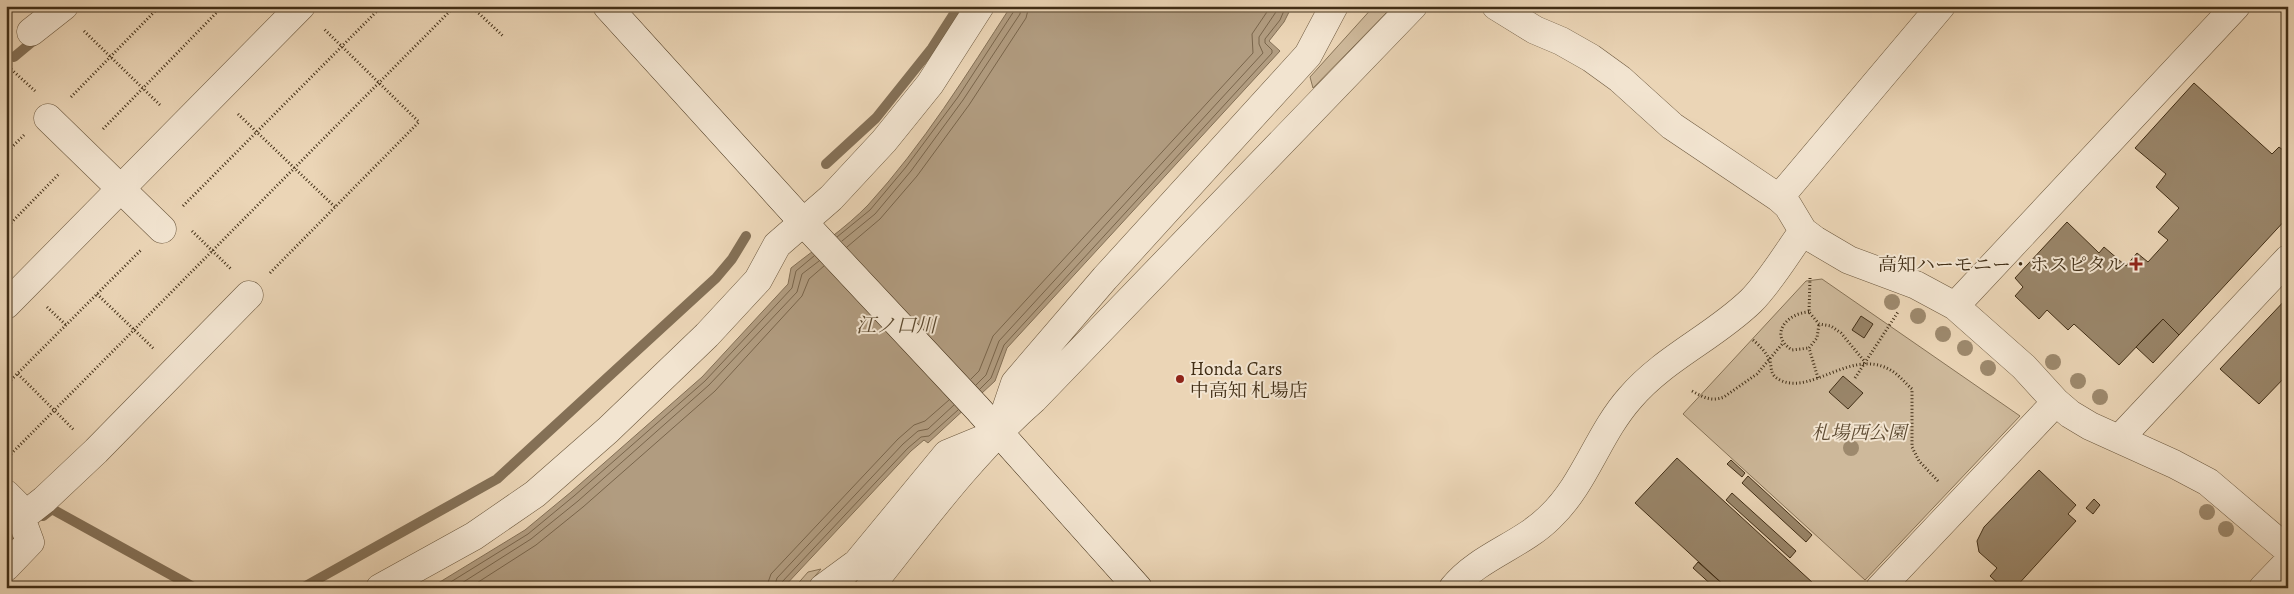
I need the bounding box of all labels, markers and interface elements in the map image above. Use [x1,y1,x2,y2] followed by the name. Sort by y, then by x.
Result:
[1878,252,2125,278] place label: 高知ハーモニー・ホスピタル
[2129,257,2143,271] marker: 高知ハーモニー・ホスピタル
[856,312,938,339] water label: 江ノ口川
[1190,356,1308,404] place label: Honda Cars 中高知 札場店
[1174,373,1186,385] marker: Honda Cars 中高知 札場店
[1811,420,1909,446] park label: 札場西公園

